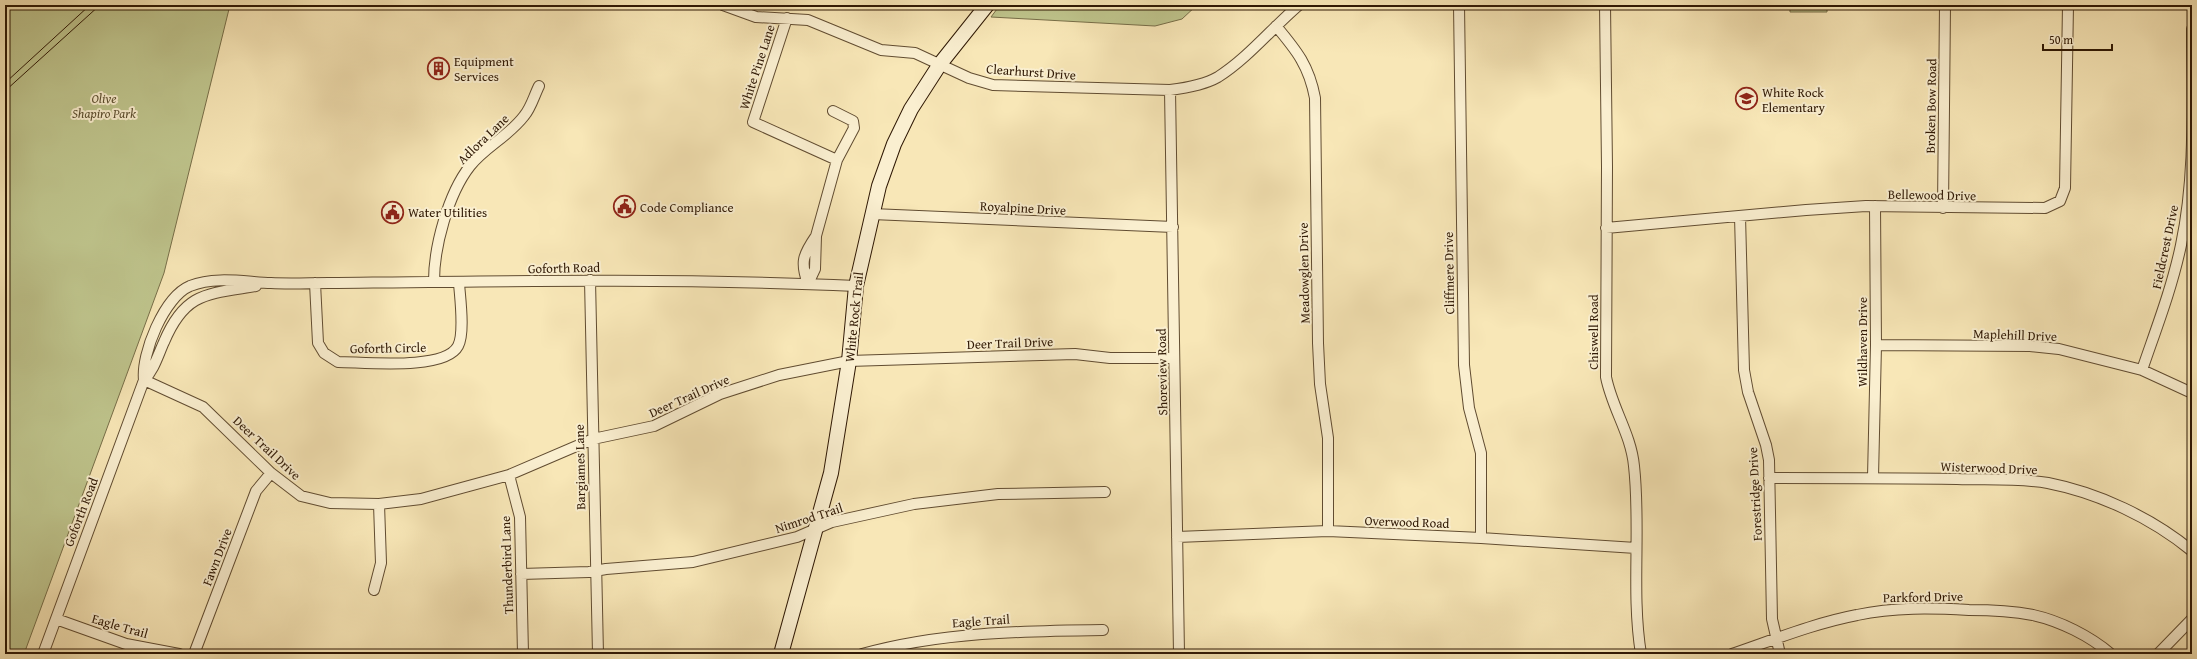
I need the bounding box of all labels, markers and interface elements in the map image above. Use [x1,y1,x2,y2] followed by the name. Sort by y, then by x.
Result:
[734,22,780,112] street label: White Pine Lane
[2043,26,2112,52] scale bar
[2049,31,2073,48] text: 50 m
[454,52,514,86] place label: Equipment Services
[426,55,452,81] building icon: Equipment Services
[1921,58,1941,154] street label: Broken Bow Road
[986,59,1076,85] street label: Clearhurst Drive
[1762,83,1825,117] place label: White Rock Elementary
[1734,86,1760,112] school or university icon: White Rock Elementary
[72,89,136,123] park label: Olive Shapiro Park
[453,110,513,168] street label: Adlora Lane
[1888,185,1976,205] street label: Bellewood Drive
[611,194,637,220] public building icon: Code Compliance
[979,196,1067,220] street label: Royalpine Drive
[640,198,734,217] place label: Code Compliance
[380,199,406,225] public building icon: Water Utilities
[408,203,487,222] place label: Water Utilities
[2147,203,2183,291] street label: Fieldcrest Drive
[1294,222,1314,324] street label: Meadowglen Drive
[1439,231,1459,315] street label: Cliffmere Drive
[528,258,600,278] street label: Goforth Road
[840,271,868,363] street label: White Rock Trail
[1584,294,1603,370] street label: Chiswell Road
[1853,297,1872,387] street label: Wildhaven Drive
[1973,324,2057,346] street label: Maplehill Drive
[1152,328,1172,416] street label: Shoreview Road
[967,332,1053,354] street label: Deer Trail Drive
[350,338,426,358] street label: Goforth Circle
[646,370,732,422] street label: Deer Trail Drive
[229,412,305,484] street label: Deer Trail Drive
[570,424,590,510] street label: Bargiames Lane
[1743,447,1767,541] street label: Forestridge Drive
[1940,457,2038,479] street label: Wisterwood Drive
[59,475,103,549] street label: Goforth Road
[773,498,846,538] street label: Nimrod Trail
[1364,511,1450,533] street label: Overwood Road
[496,515,518,615] street label: Thunderbird Lane
[197,525,237,589] street label: Fawn Drive
[1883,587,1963,607] street label: Parkford Drive
[90,609,151,643] street label: Eagle Trail
[952,609,1011,632] street label: Eagle Trail

